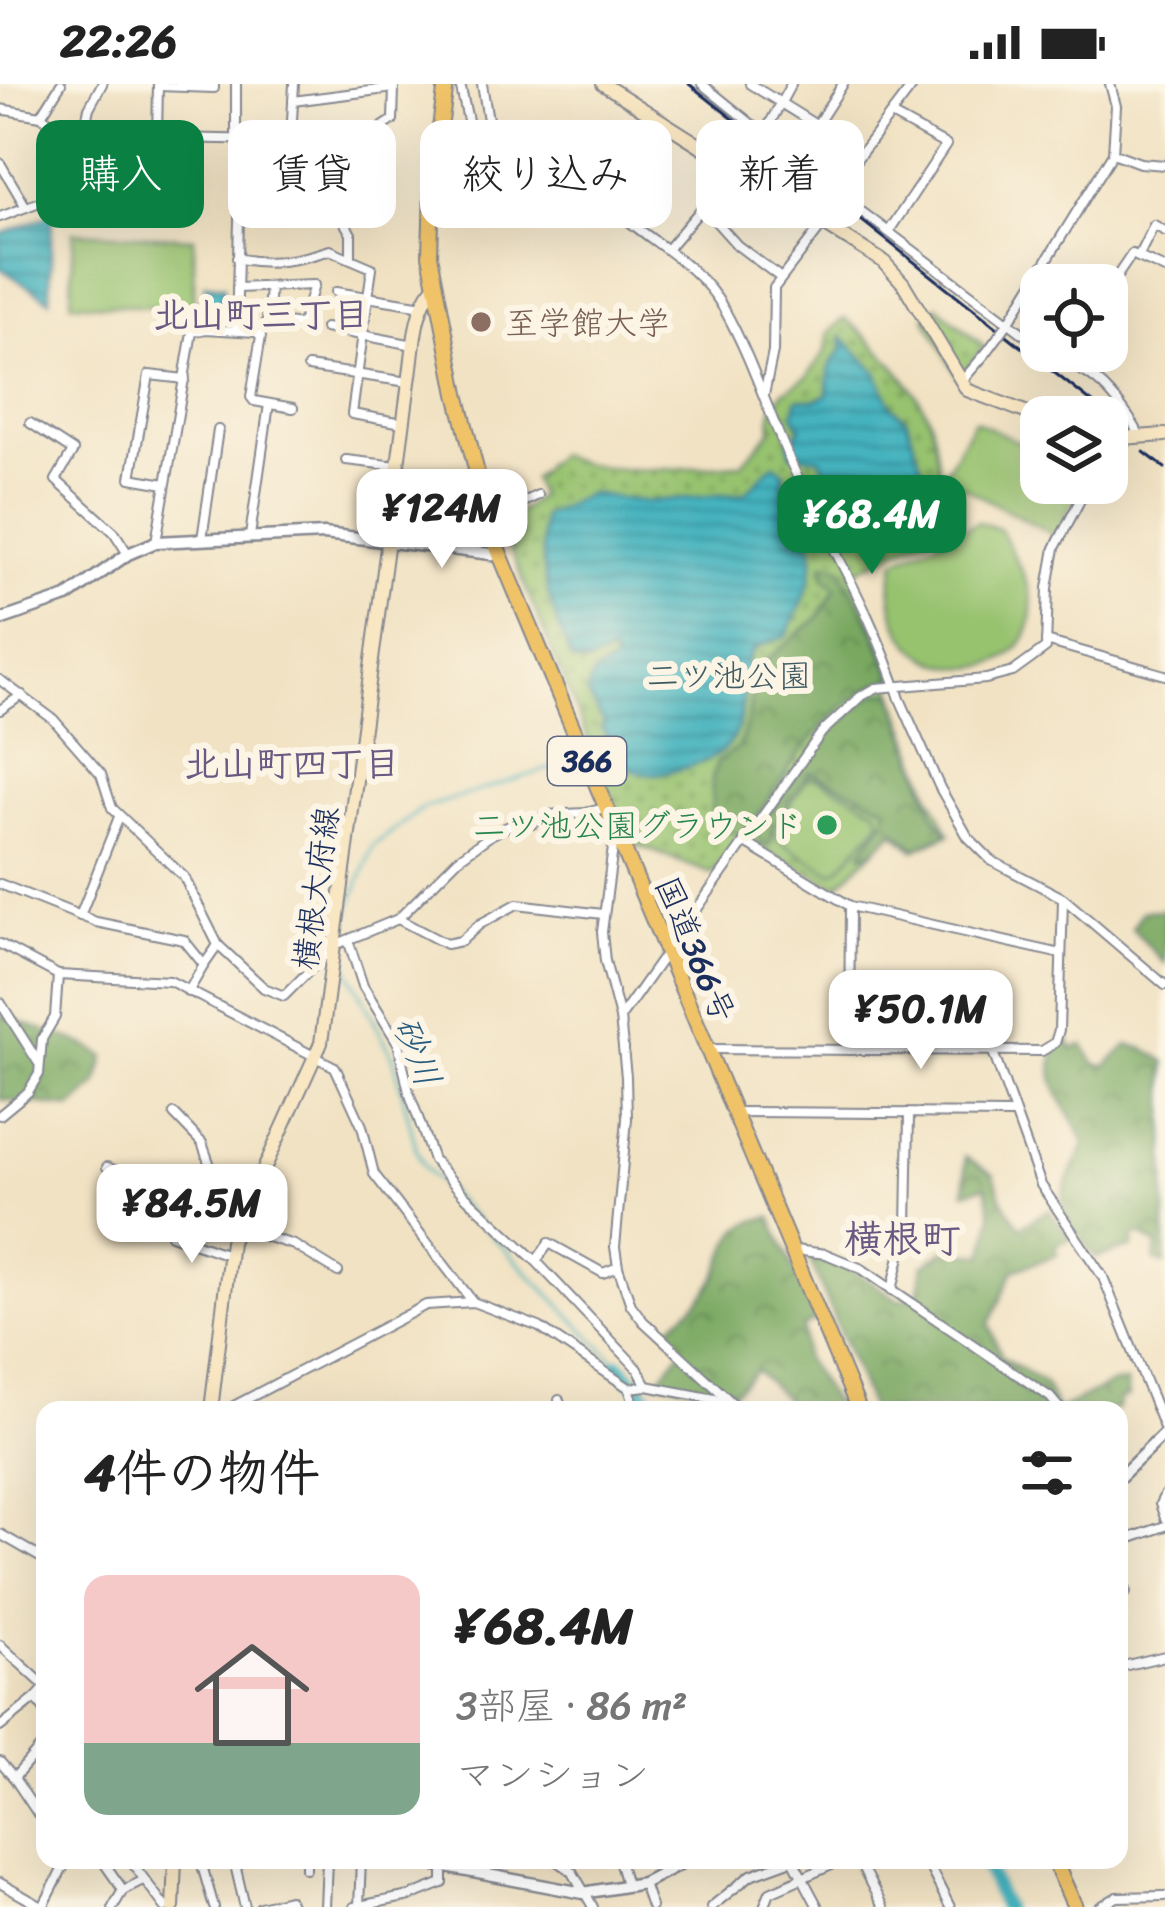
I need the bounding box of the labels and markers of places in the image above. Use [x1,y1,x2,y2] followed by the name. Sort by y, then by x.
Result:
[505,294,670,352] place label: 至学館大学
[468,309,494,335] marker: 至学館大学
[358,469,526,571] pin: ¥124M
[774,475,970,577] pin: ¥68.4M
[473,797,803,855] place label: 二ツ池公園グラウンド
[814,812,840,838] marker: 二ツ池公園グラウンド
[823,970,1019,1072] pin: ¥50.1M
[94,1164,290,1266] pin: ¥84.5M

